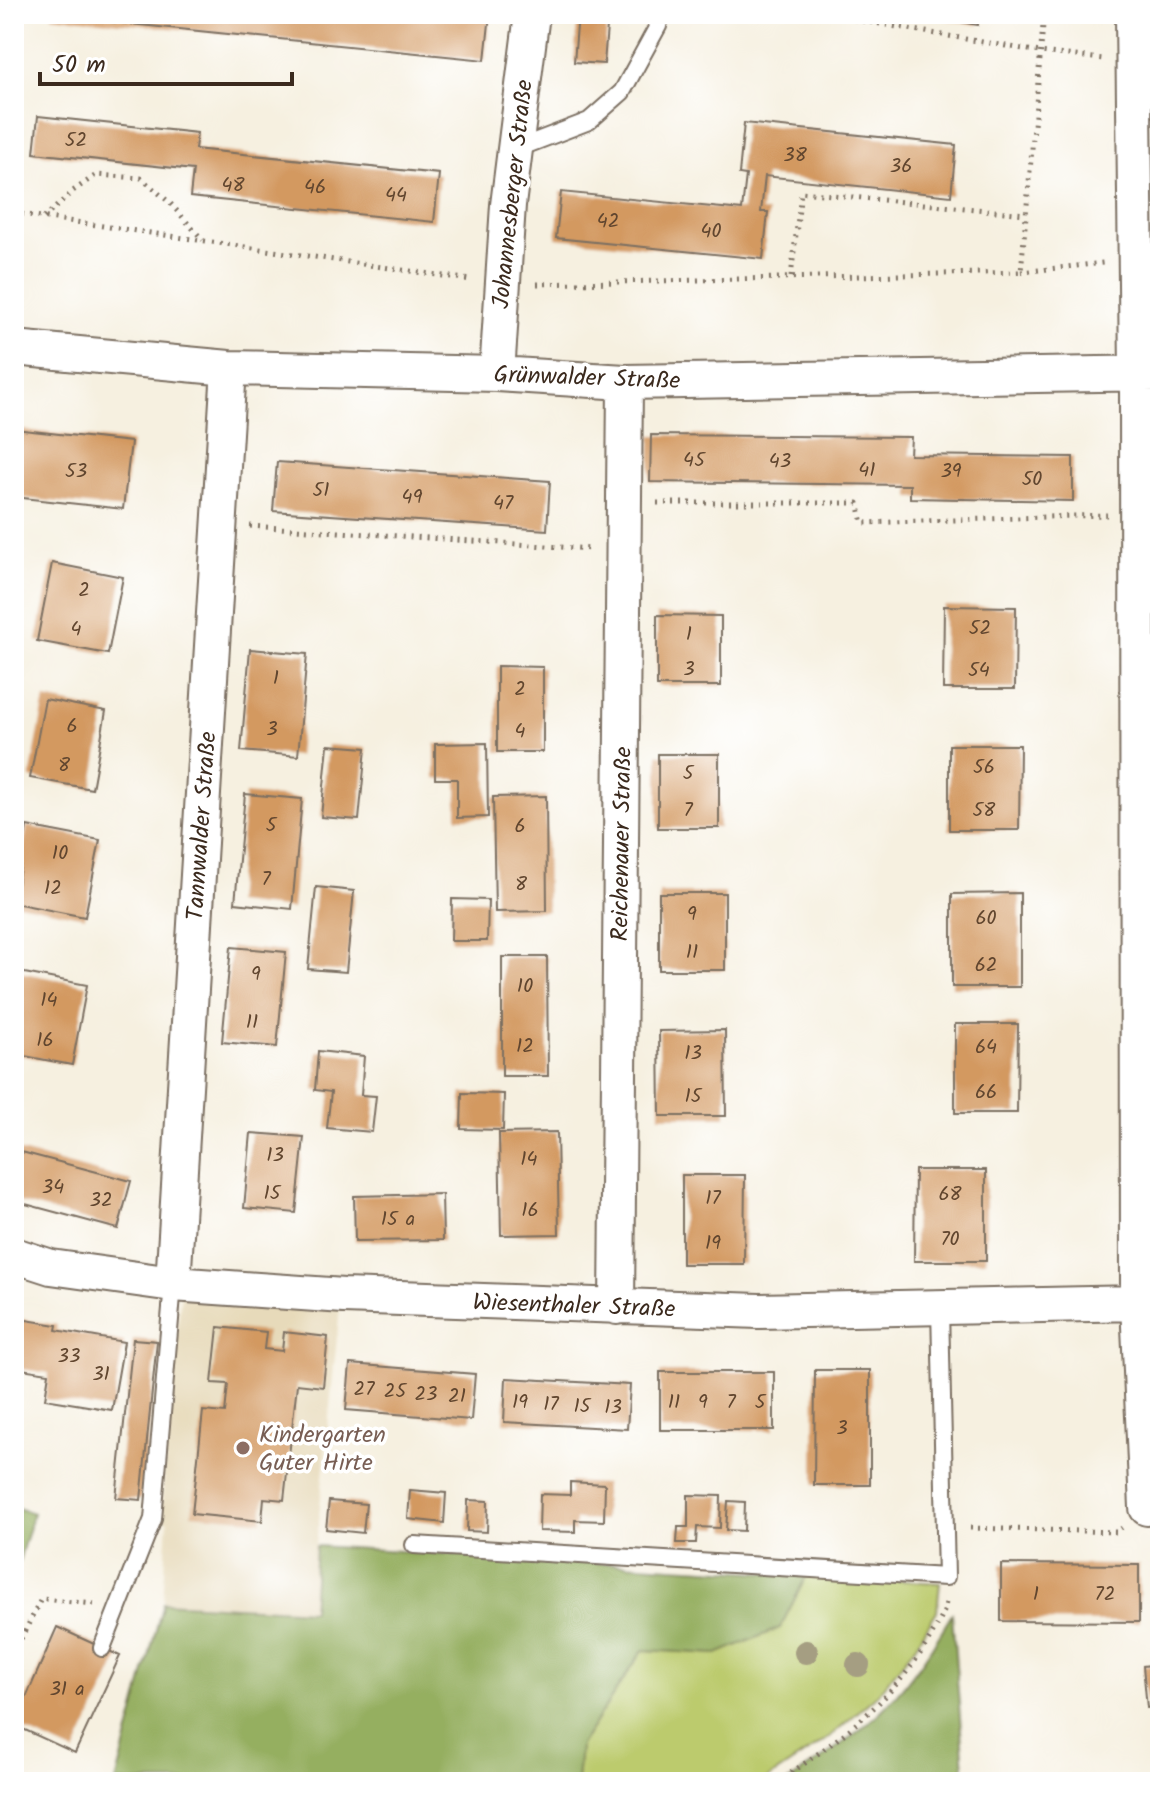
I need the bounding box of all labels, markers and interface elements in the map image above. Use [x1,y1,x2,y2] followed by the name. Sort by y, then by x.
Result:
[40,36,292,86] scale bar
[52,46,106,85] text: 50 m
[482,78,545,311] street label: Johannesberger Straße
[65,125,87,157] house number: 52
[783,140,808,172] house number: 38
[890,151,912,183] house number: 36
[221,170,245,202] house number: 48
[304,172,326,204] house number: 46
[385,180,407,212] house number: 44
[597,206,619,238] house number: 42
[700,216,722,248] house number: 40
[493,356,681,401] street label: Grünwalder Straße
[683,445,706,477] house number: 45
[769,446,791,478] house number: 43
[858,455,876,487] house number: 41
[65,456,87,488] house number: 53
[940,456,962,488] house number: 39
[1022,464,1042,496] house number: 50
[312,475,330,507] house number: 51
[402,482,423,514] house number: 49
[493,488,514,520] house number: 47
[78,575,90,607] house number: 2
[969,613,991,645] house number: 52
[70,614,82,646] house number: 4
[686,619,692,651] house number: 1
[683,654,695,686] house number: 3
[968,655,990,687] house number: 54
[273,663,279,695] house number: 1
[514,674,526,706] house number: 2
[66,711,78,743] house number: 6
[266,714,278,746] house number: 3
[514,716,526,748] house number: 4
[176,730,229,922] street label: Tannwalder Straße
[601,746,644,942] street label: Reichenauer Straße
[58,750,71,782] house number: 8
[973,752,995,784] house number: 56
[683,758,695,790] house number: 5
[683,795,693,827] house number: 7
[973,795,996,827] house number: 58
[266,810,278,842] house number: 5
[514,811,526,843] house number: 6
[52,838,68,870] house number: 10
[261,864,271,896] house number: 7
[515,869,528,901] house number: 8
[44,873,62,905] house number: 12
[687,899,697,931] house number: 9
[975,903,997,935] house number: 60
[686,937,698,969] house number: 11
[975,950,997,982] house number: 62
[251,959,261,991] house number: 9
[517,971,533,1003] house number: 10
[40,985,58,1017] house number: 14
[246,1007,258,1039] house number: 11
[36,1025,54,1057] house number: 16
[516,1031,534,1063] house number: 12
[975,1032,997,1064] house number: 64
[684,1038,702,1070] house number: 13
[975,1077,997,1109] house number: 66
[684,1081,703,1113] house number: 15
[266,1140,284,1172] house number: 13
[520,1144,538,1176] house number: 14
[42,1172,64,1204] house number: 34
[263,1178,282,1210] house number: 15
[938,1179,963,1211] house number: 68
[705,1183,722,1215] house number: 17
[89,1185,113,1217] house number: 32
[521,1195,539,1227] house number: 16
[381,1204,415,1236] house number: 15 a
[940,1224,960,1256] house number: 70
[705,1228,721,1260] house number: 19
[472,1283,676,1330] street label: Wiesenthaler Straße
[58,1341,80,1373] house number: 33
[92,1359,110,1391] house number: 31
[354,1374,375,1406] house number: 27
[384,1376,407,1408] house number: 25
[414,1379,438,1411] house number: 23
[448,1381,466,1413] house number: 21
[512,1387,528,1419] house number: 19
[668,1387,680,1419] house number: 11
[698,1387,708,1419] house number: 9
[726,1387,736,1419] house number: 7
[755,1387,767,1419] house number: 5
[543,1389,560,1421] house number: 17
[573,1391,592,1423] house number: 15
[604,1392,622,1424] house number: 13
[836,1413,848,1445] house number: 3
[259,1416,386,1483] place label: Kindergarten Guter Hirte
[234,1439,252,1457] marker: Kindergarten Guter Hirte
[1033,1579,1039,1611] house number: 1
[1095,1579,1115,1611] house number: 72
[49,1674,85,1706] house number: 31 a

